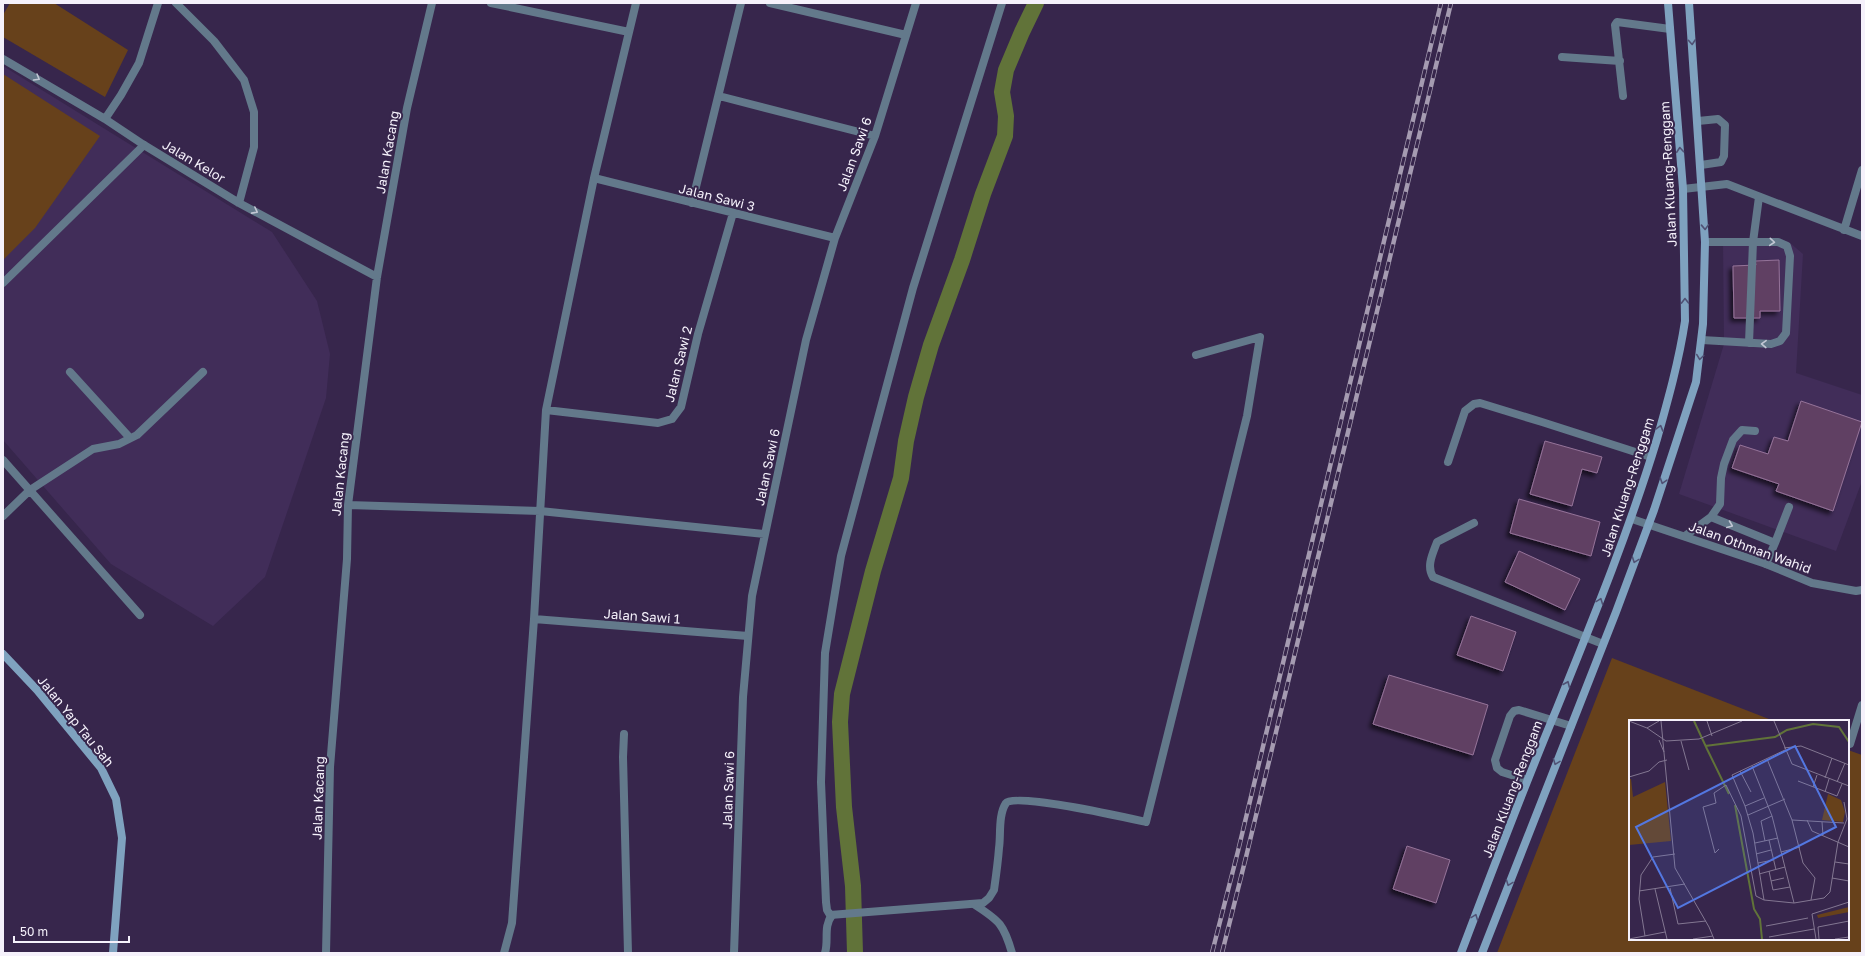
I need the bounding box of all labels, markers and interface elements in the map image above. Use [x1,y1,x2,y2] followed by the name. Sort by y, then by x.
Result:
[1687,39,1696,45] one-way arrow
[33,74,40,81] one-way arrow
[1656,101,1680,247] street label: Jalan Kluang-Renggam
[372,109,402,195] street label: Jalan Kacang
[833,115,875,193] street label: Jalan Sawi 6
[160,136,228,186] street label: Jalan Kelor
[1675,147,1684,153] one-way arrow
[677,180,757,214] street label: Jalan Sawi 3
[251,207,259,214] one-way arrow
[1700,224,1709,230] one-way arrow
[1769,237,1775,246] one-way arrow
[1681,298,1689,304] one-way arrow
[661,324,695,404] street label: Jalan Sawi 2
[1761,339,1767,348] one-way arrow
[1696,354,1705,360] one-way arrow
[1597,415,1657,559] street label: Jalan Kluang-Renggam
[1655,425,1664,432] one-way arrow
[751,427,783,507] street label: Jalan Sawi 6
[328,431,352,517] street label: Jalan Kacang
[1659,478,1668,485] one-way arrow
[1687,517,1813,577] street label: Jalan Othman Wahid
[1727,520,1734,528] one-way arrow
[1631,557,1639,564] one-way arrow
[1596,597,1604,604] one-way arrow
[603,605,681,627] street label: Jalan Sawi 1
[34,672,118,770] street label: Jalan Yap Tau Sah
[1562,680,1570,687] one-way arrow
[1478,718,1546,860] street label: Jalan Kluang-Renggam
[1629,720,1849,940] inset map
[719,751,737,829] street label: Jalan Sawi 6
[309,756,327,840] street label: Jalan Kacang
[1553,759,1561,766] one-way arrow
[1506,879,1514,887] one-way arrow
[1470,913,1478,920] one-way arrow
[14,918,129,944] scale bar
[20,924,48,939] text: 50 m

